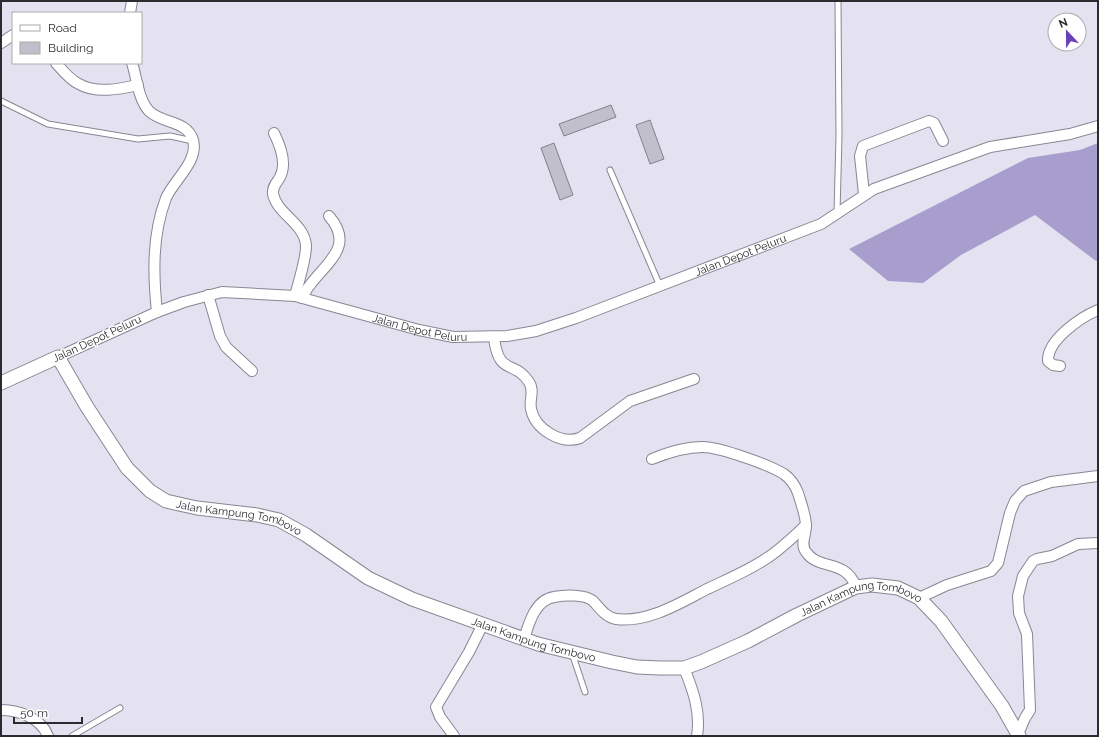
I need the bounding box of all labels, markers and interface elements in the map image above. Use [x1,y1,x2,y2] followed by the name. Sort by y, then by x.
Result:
[12,12,142,64] legend
[1047,12,1087,52] north arrow
[1057,16,1070,31] text: N
[48,21,77,35] text: Road
[48,41,94,55] text: Building
[693,231,788,278] street label: Jalan Depot Peluru
[371,311,467,344] street label: Jalan Depot Peluru
[50,313,144,365] street label: Jalan Depot Peluru
[175,497,304,538] street label: Jalan Kampung Tombovo
[798,578,925,619] street label: Jalan Kampung Tombovo
[470,614,597,664] street label: Jalan Kampung Tombovo
[14,699,82,725] scale bar
[20,706,48,720] text: 50 m

